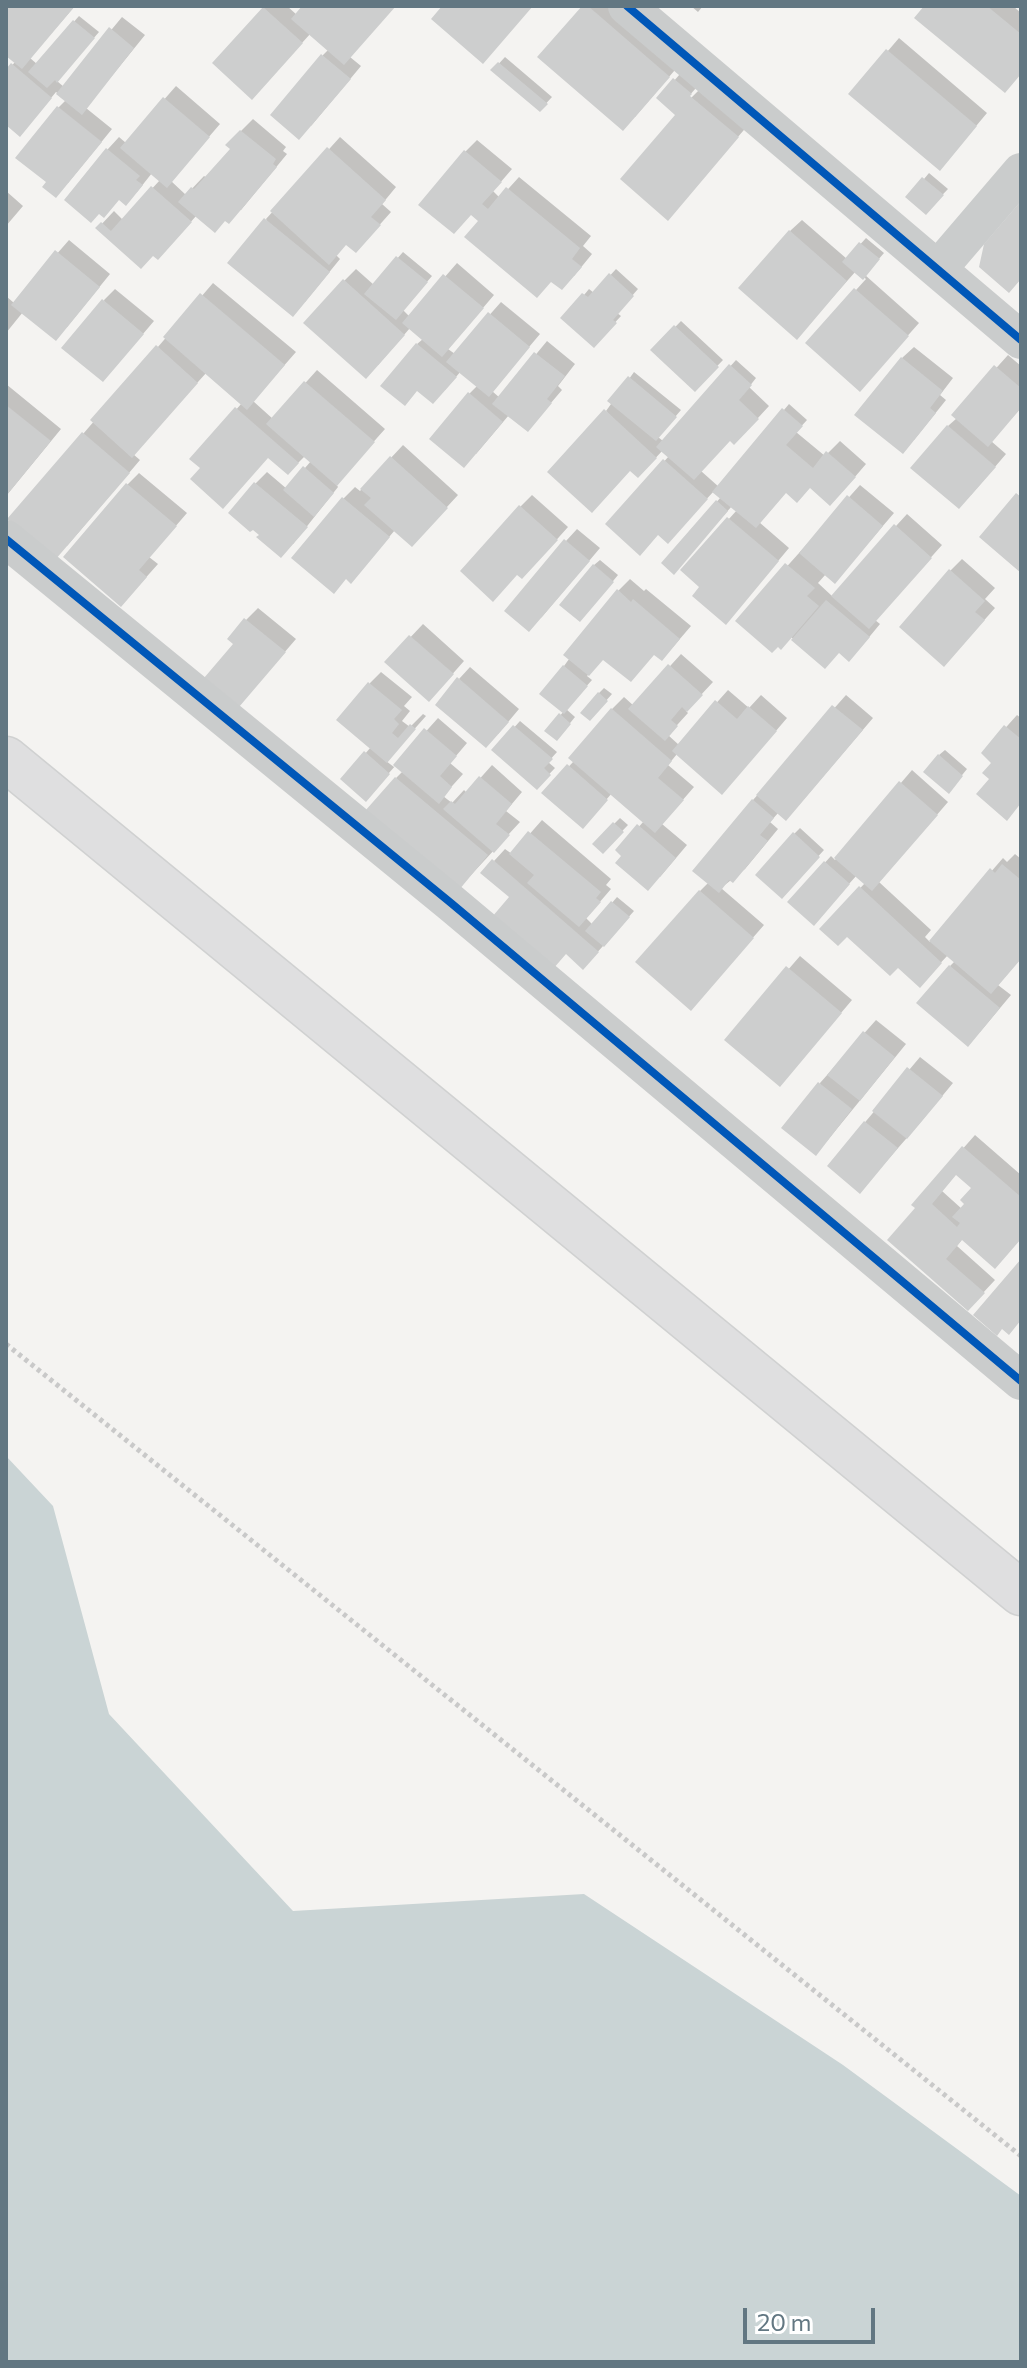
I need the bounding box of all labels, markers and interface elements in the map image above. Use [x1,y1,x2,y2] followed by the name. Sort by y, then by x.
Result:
[747,2292,879,2342] scale bar
[757,2307,811,2336] text: 20 m

